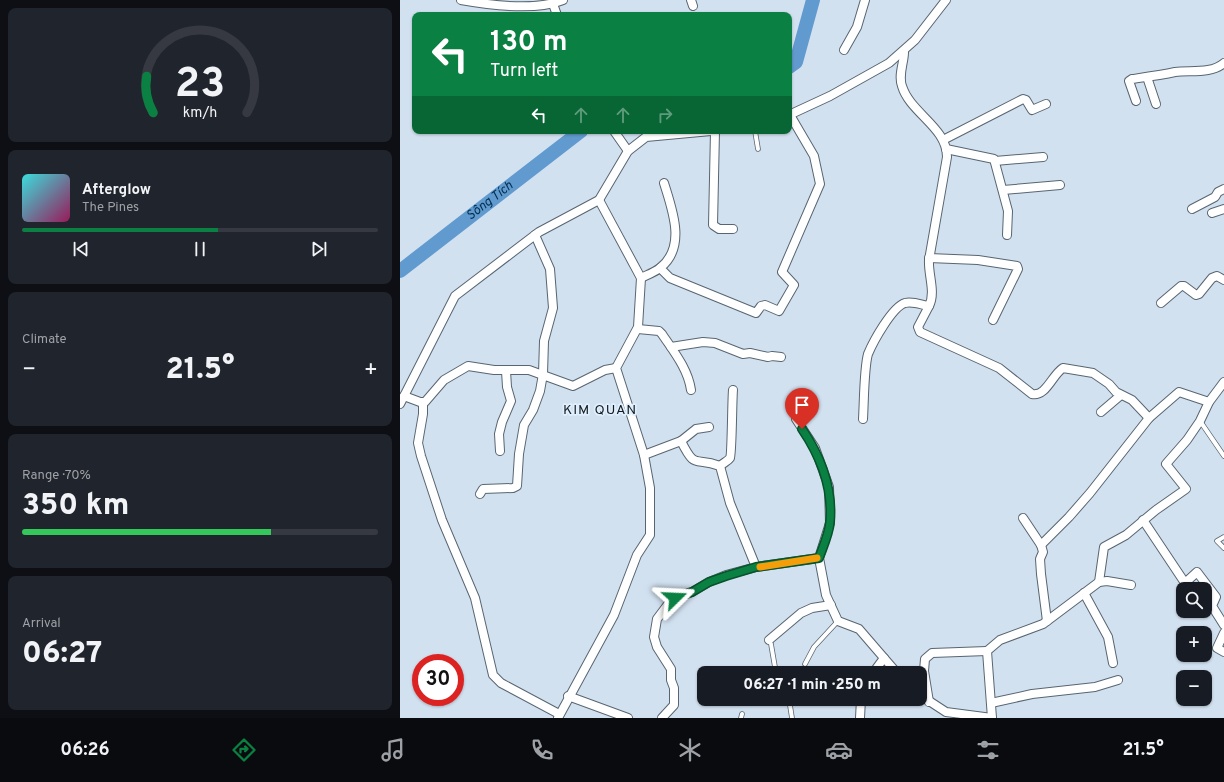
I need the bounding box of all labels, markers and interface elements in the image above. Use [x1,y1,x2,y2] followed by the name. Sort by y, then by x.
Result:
[490,25,568,61] text: 130 m
[424,28,476,80] icon: left
[175,59,225,112] text: 23
[490,60,558,83] text: Turn left
[183,104,217,122] text: km/h
[528,104,550,126] icon: left
[570,104,592,126] icon: ahead
[612,104,634,126] icon: ahead
[654,104,676,126] icon: right
[464,178,517,224] water label: Sông Tích
[82,181,151,200] text: Afterglow
[82,200,139,216] text: The Pines
[70,238,92,260] icon: previous
[189,238,211,260] icon: pause
[308,238,330,260] icon: next
[22,332,67,348] text: Climate
[165,352,235,389] text: 21.5°
[22,357,36,384] text: −
[364,357,378,384] text: +
[785,388,819,429] pin
[791,394,813,416] icon: arrive
[563,402,637,419] district label: KIM QUAN
[22,468,91,484] text: Range · 70%
[22,488,129,525] text: 350 km
[654,577,696,619] position arrow
[1176,582,1212,706] map controls
[1176,582,1212,618] button: search
[22,616,61,632] text: Arrival
[1176,626,1212,662] button: +
[22,636,102,673] text: 06:27
[412,654,464,706] speed limit sign: 30
[1176,670,1212,706] button: −
[743,676,881,695] text: 06:27 · 1 min · 250 m
[230,736,258,764] icon: directions
[379,736,407,764] icon: music
[528,736,556,764] icon: phone
[676,736,704,764] icon: climate
[825,736,853,764] icon: car
[974,736,1002,764] icon: filters
[60,739,110,762] text: 06:26
[1123,739,1164,762] text: 21.5°

